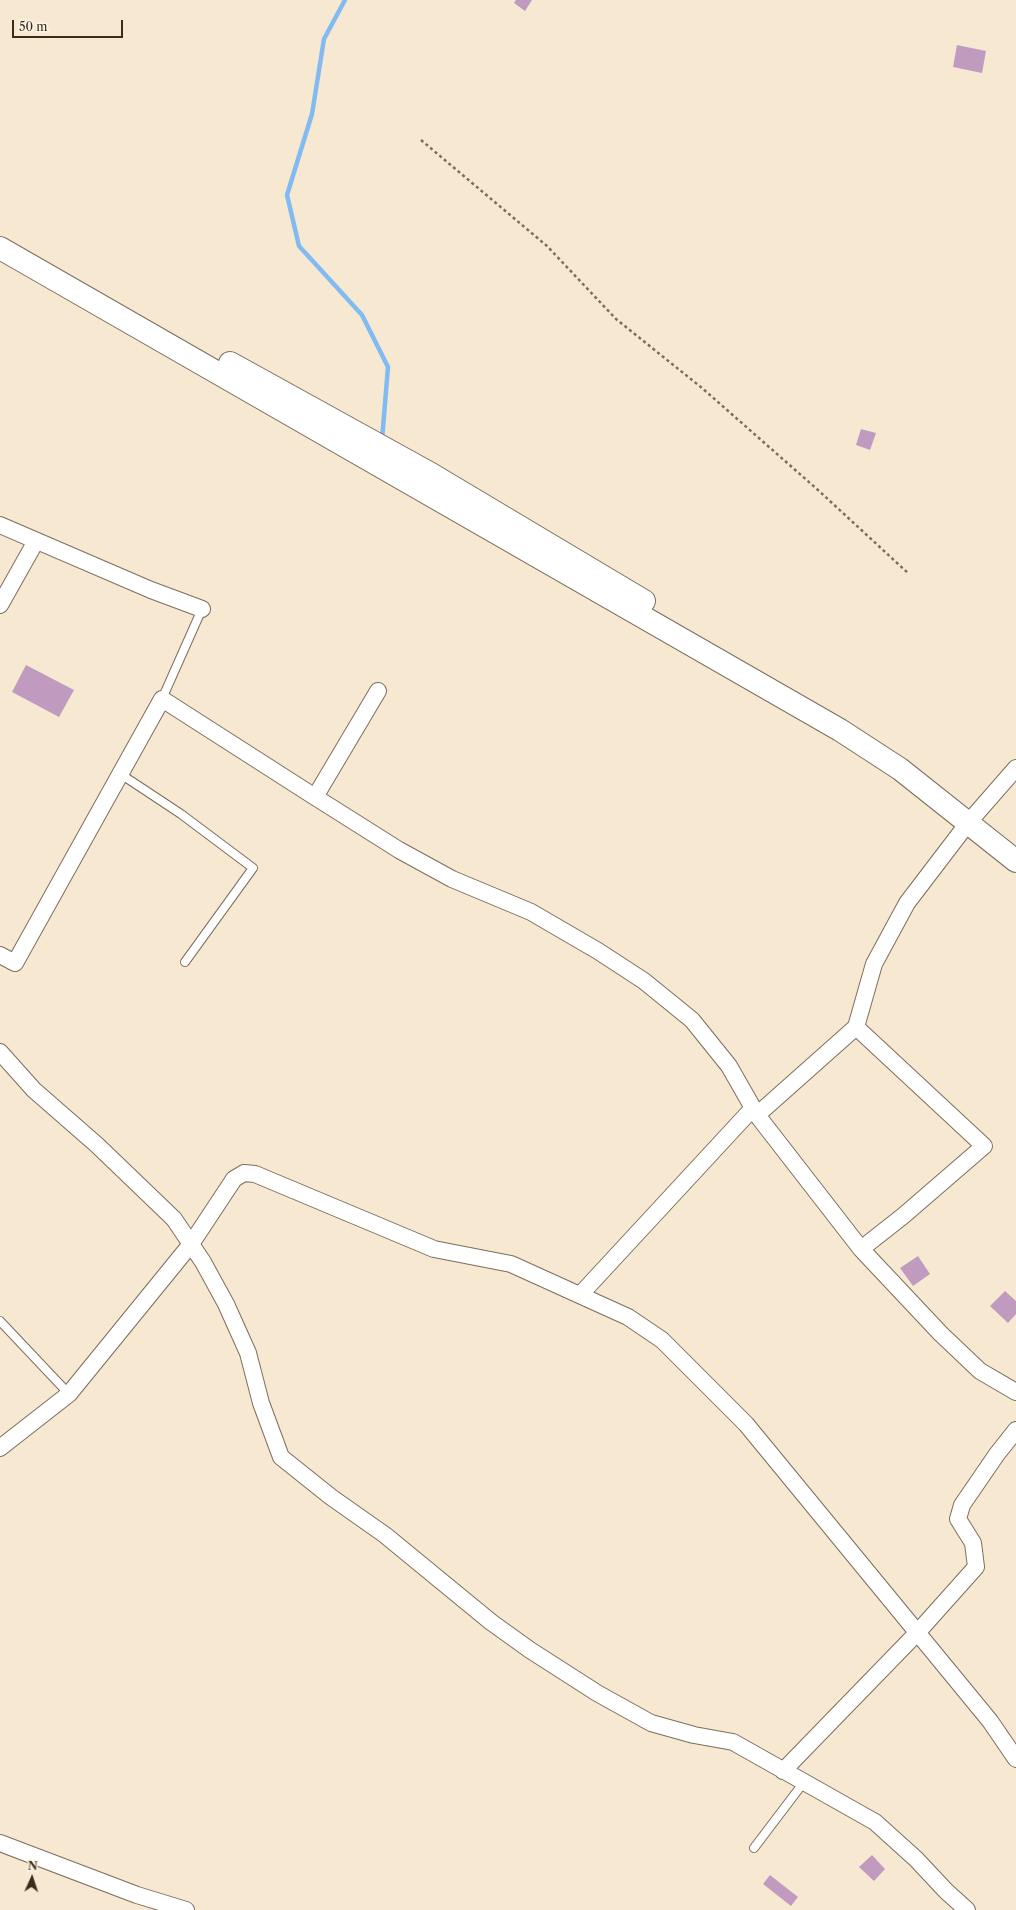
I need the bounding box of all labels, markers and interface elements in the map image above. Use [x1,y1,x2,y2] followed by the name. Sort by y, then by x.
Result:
[14,12,125,38] scale bar
[19,19,48,34] text: 50 m
[12,1858,52,1898] north arrow
[27,1859,38,1873] text: N

